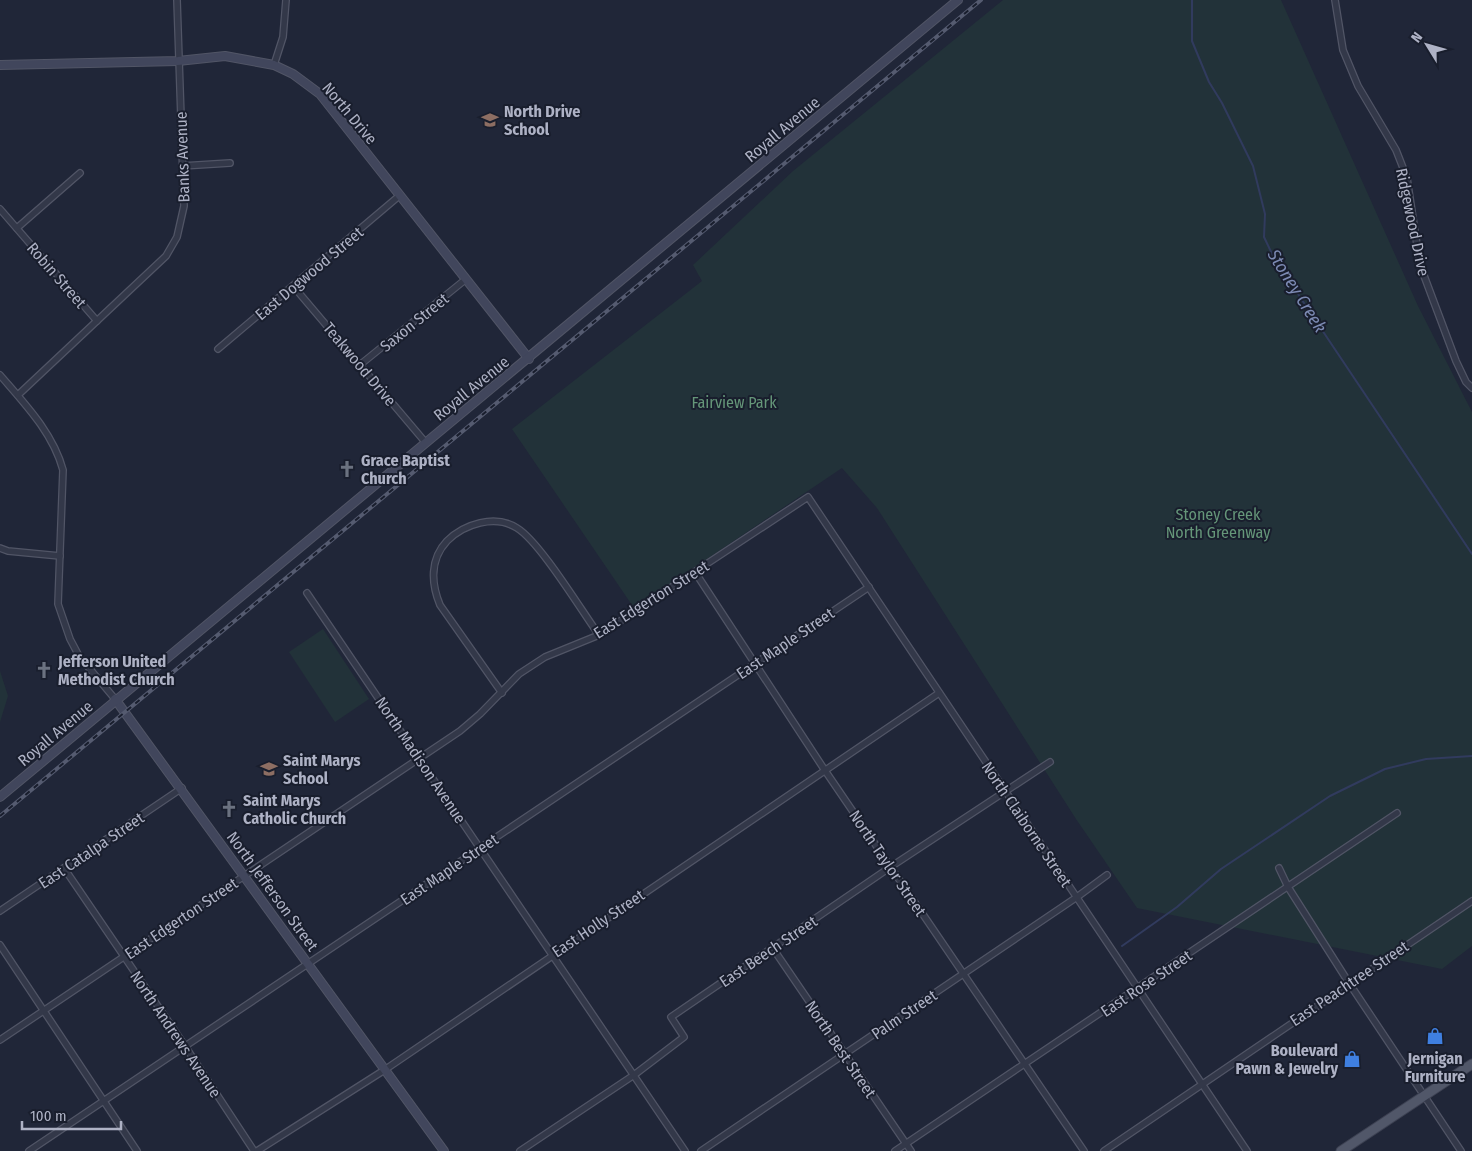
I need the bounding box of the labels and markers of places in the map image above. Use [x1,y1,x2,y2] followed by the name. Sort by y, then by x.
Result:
[504,102,580,139] place label: North Drive School
[480,110,500,130] school or university icon: North Drive School
[361,451,450,488] place label: Grace Baptist Church
[337,459,357,479] church icon: Grace Baptist Church
[57,652,175,689] place label: Jefferson United Methodist Church
[34,660,54,680] church icon: Jefferson United Methodist Church
[283,751,361,788] place label: Saint Marys School
[259,759,279,779] school or university icon: Saint Marys School
[243,791,346,828] place label: Saint Marys Catholic Church
[219,799,239,819] church icon: Saint Marys Catholic Church
[1425,1026,1445,1046] shop icon: Jernigan Furniture
[1235,1041,1338,1078] place label: Boulevard Pawn & Jewelry
[1342,1049,1362,1069] shop icon: Boulevard Pawn & Jewelry
[1405,1049,1465,1086] place label: Jernigan Furniture

